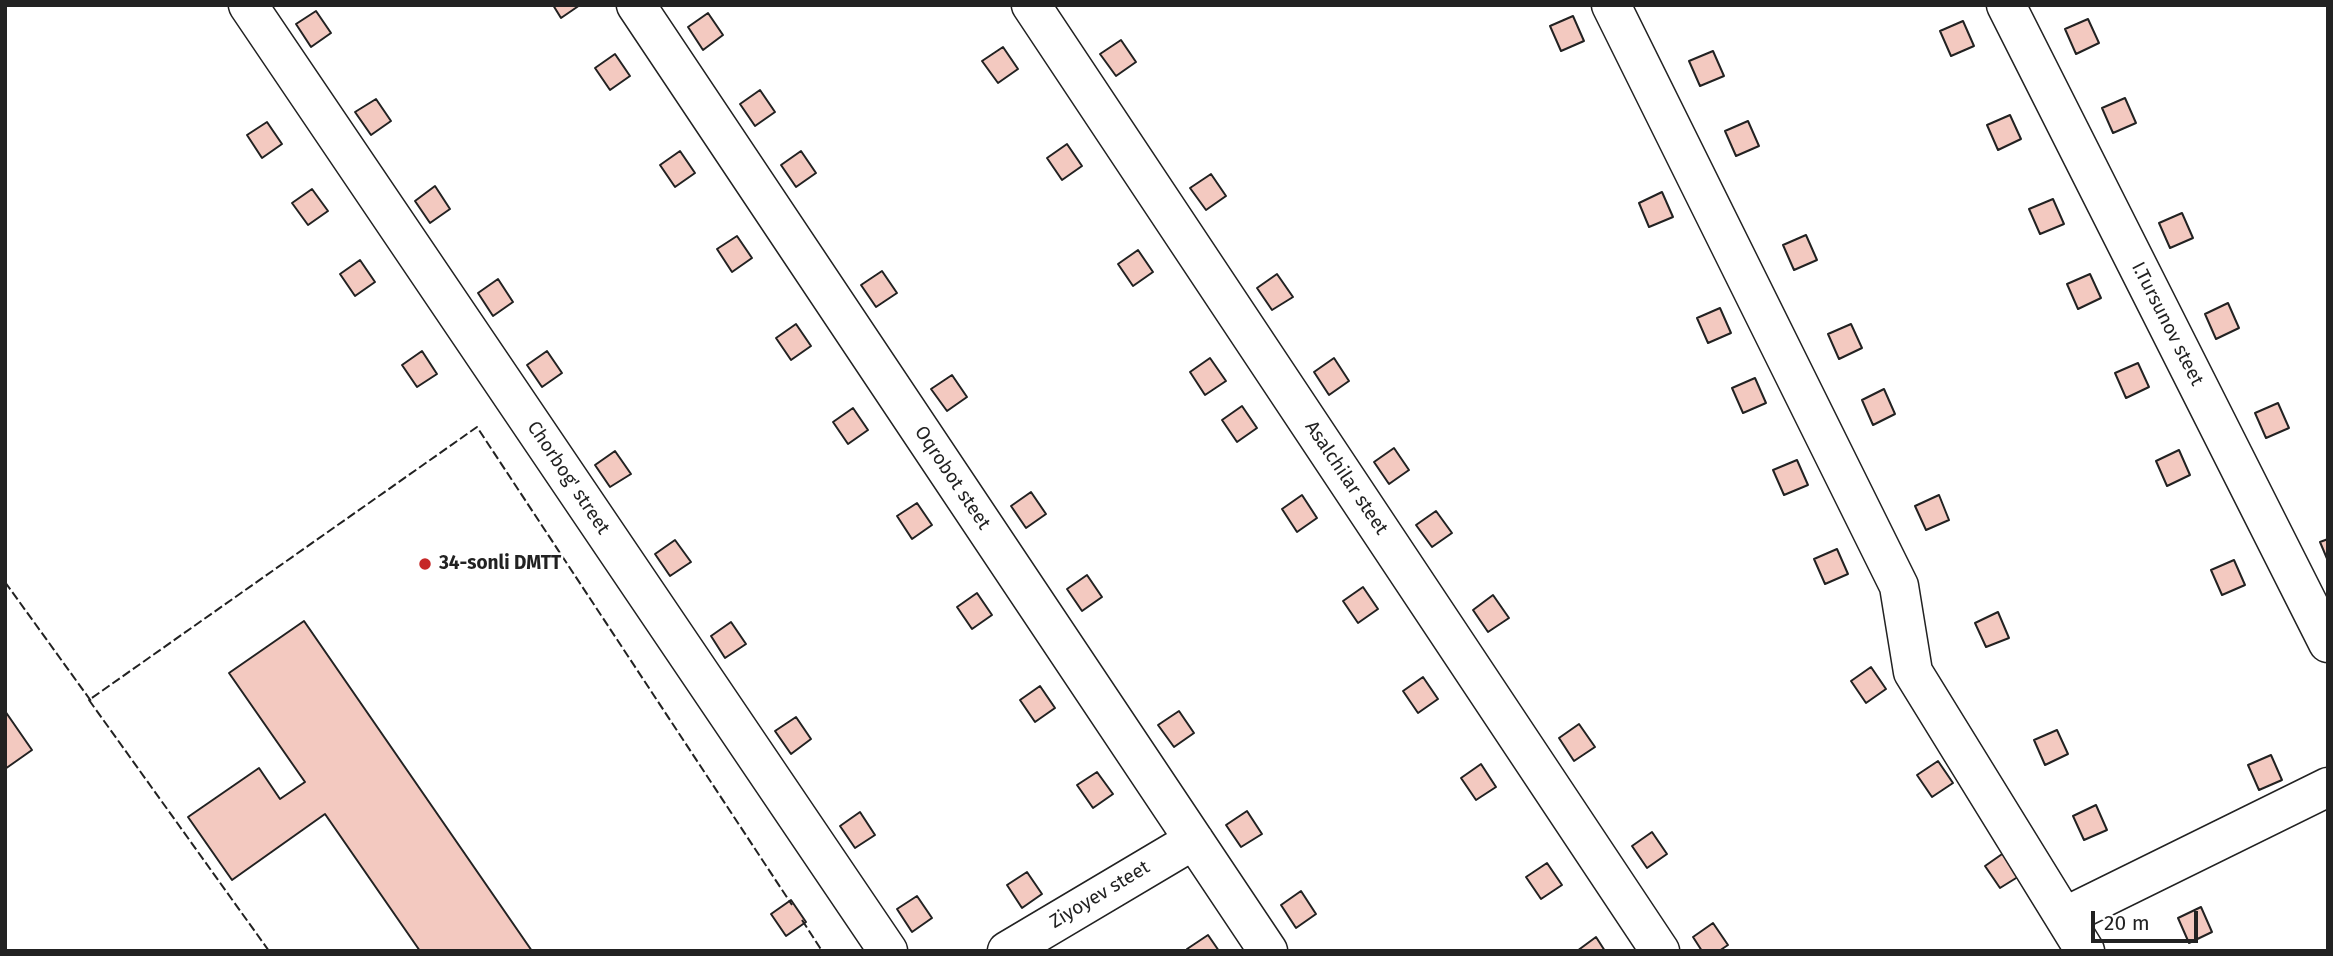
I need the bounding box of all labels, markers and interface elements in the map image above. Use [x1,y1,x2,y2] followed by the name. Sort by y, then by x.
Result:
[2126,258,2208,390] street label: I.Tursunov steet
[522,417,614,539] street label: Chorbog' street
[1300,417,1392,539] street label: Asalchilar steet
[909,422,995,534] street label: Oqrobot steet
[439,553,561,575] place label: 34-sonli DMTT
[417,556,433,572] marker: 34-sonli DMTT
[1046,856,1154,934] street label: Ziyoyev steet
[2095,897,2202,941] scale bar
[2104,910,2150,936] text: 20 m

